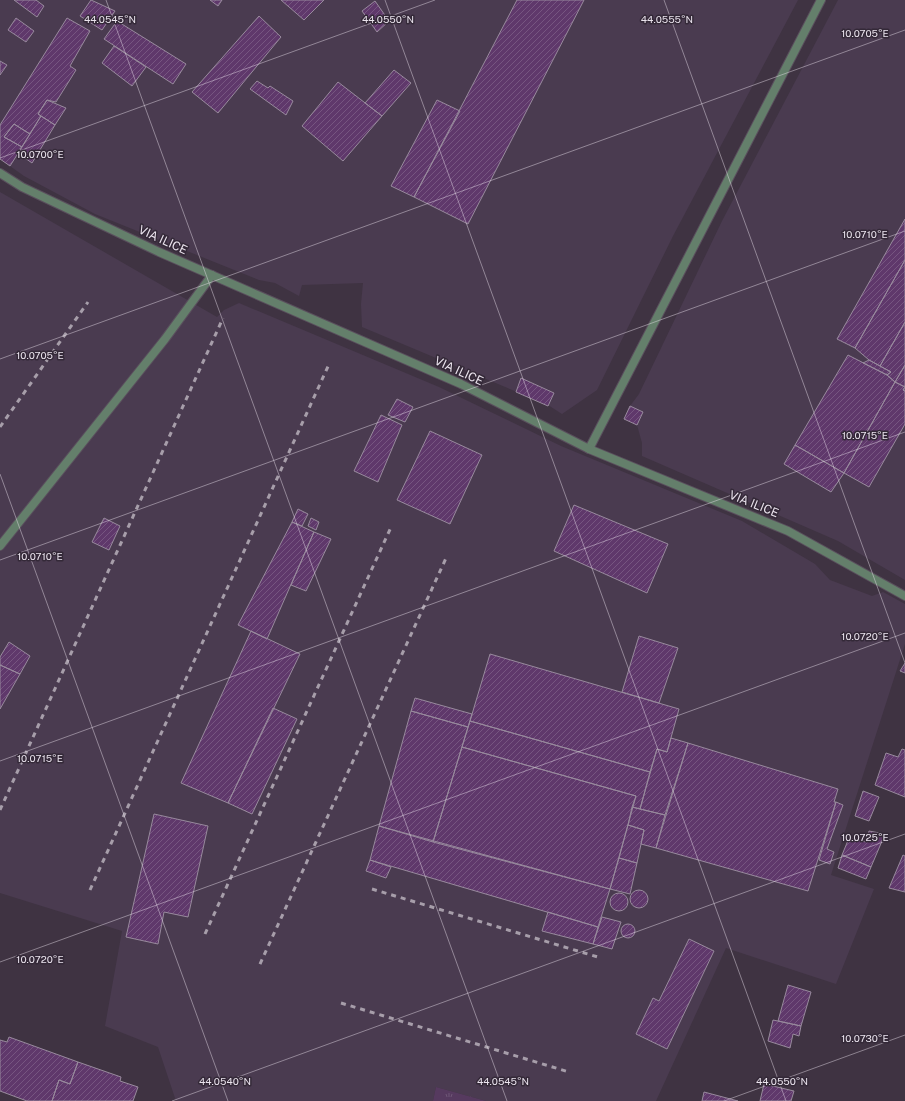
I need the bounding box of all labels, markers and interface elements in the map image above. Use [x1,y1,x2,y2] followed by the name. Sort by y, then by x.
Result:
[84,13,136,25] text: 44.0545°N
[362,13,414,25] text: 44.0550°N
[641,13,693,25] text: 44.0555°N
[841,27,889,39] text: 10.0705°E
[16,148,64,160] text: 10.0700°E
[136,223,190,257] street label: VIA ILICE
[842,228,888,240] text: 10.0710°E
[16,349,64,361] text: 10.0705°E
[432,354,486,388] street label: VIA ILICE
[842,429,888,441] text: 10.0715°E
[727,488,781,520] street label: VIA ILICE
[17,550,63,562] text: 10.0710°E
[841,630,889,642] text: 10.0720°E
[17,752,63,764] text: 10.0715°E
[841,831,889,843] text: 10.0725°E
[16,953,64,965] text: 10.0720°E
[841,1032,889,1044] text: 10.0730°E
[199,1075,251,1087] text: 44.0540°N
[477,1075,529,1087] text: 44.0545°N
[756,1075,808,1087] text: 44.0550°N

